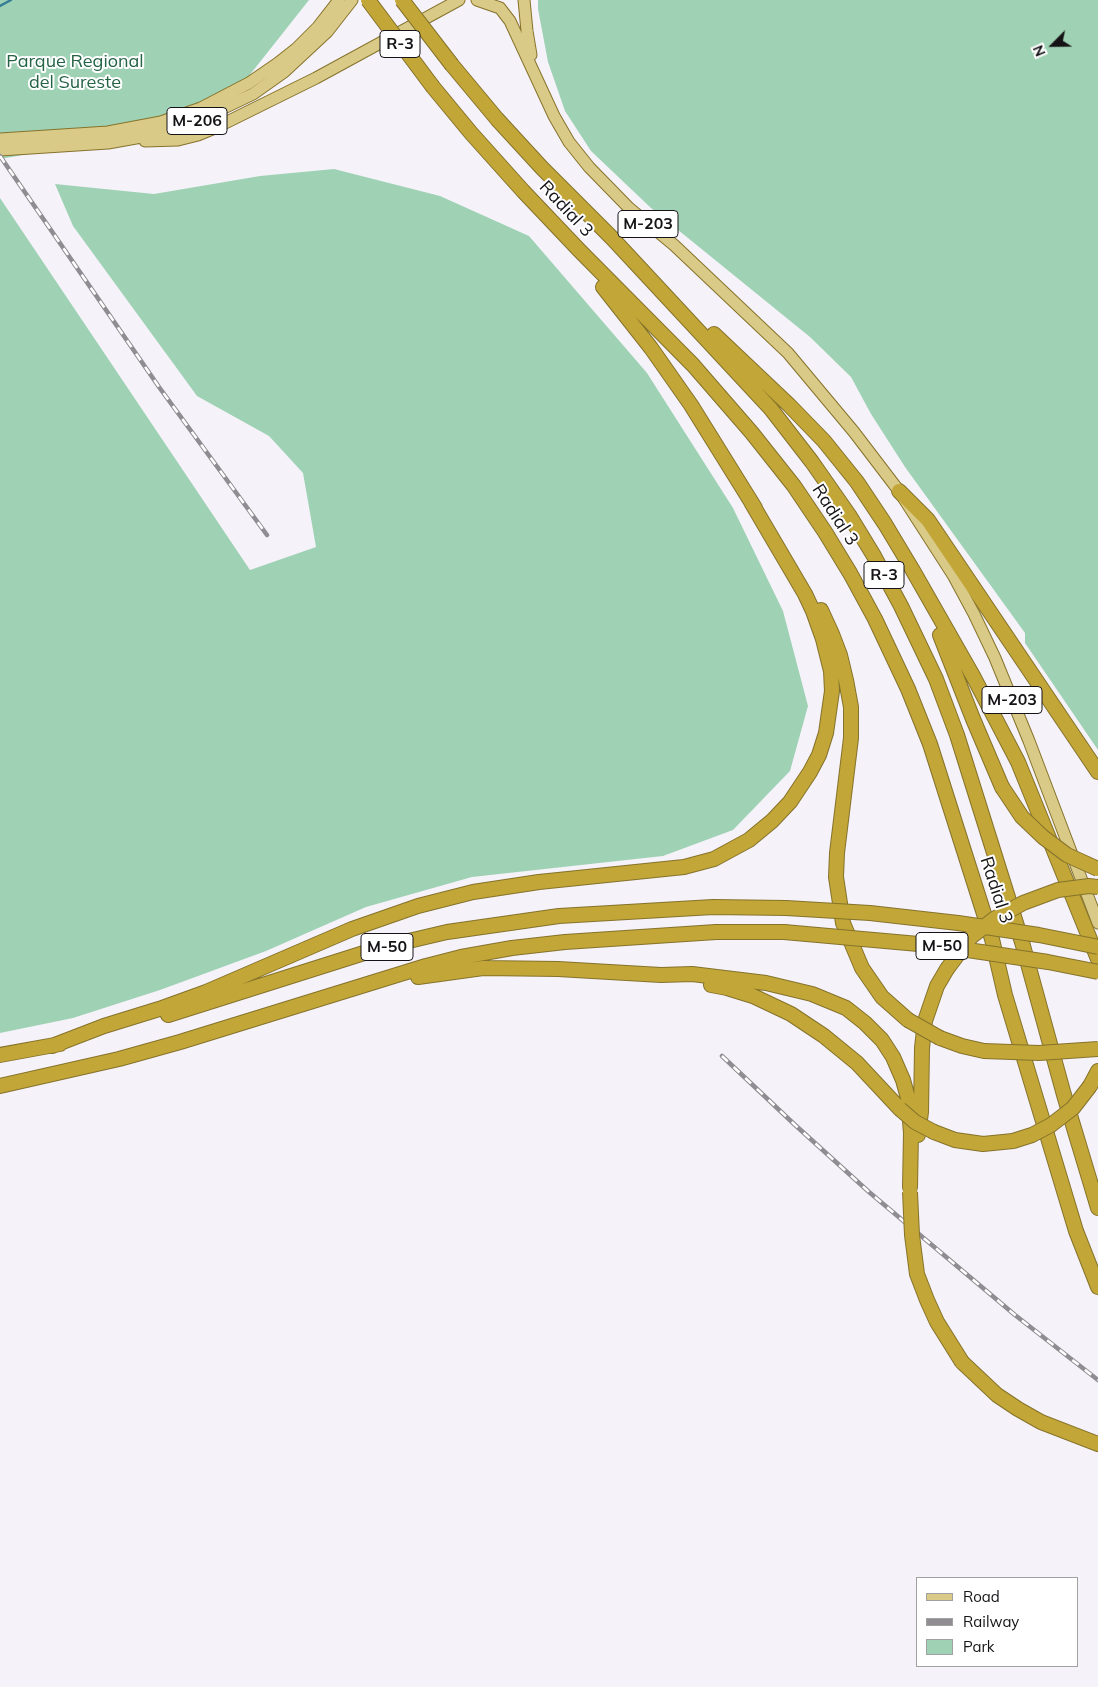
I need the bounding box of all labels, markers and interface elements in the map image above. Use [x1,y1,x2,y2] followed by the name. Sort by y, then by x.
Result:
[1028,20,1078,70] north arrow
[380,31,420,58] road number: R-3
[1029,42,1050,59] text: N
[6,51,144,94] park label: Parque Regional del Sureste
[167,108,227,134] road number: M-206
[535,176,597,242] street label: Radial 3
[618,210,678,238] road number: M-203
[807,480,863,550] street label: Radial 3
[864,562,904,588] road number: R-3
[982,686,1042,714] road number: M-203
[975,854,1017,926] street label: Radial 3
[916,932,968,959] road number: M-50
[361,934,413,960] road number: M-50
[916,1577,1078,1667] legend
[963,1587,1000,1606] text: Road
[963,1612,1019,1631] text: Railway
[963,1637,995,1656] text: Park

